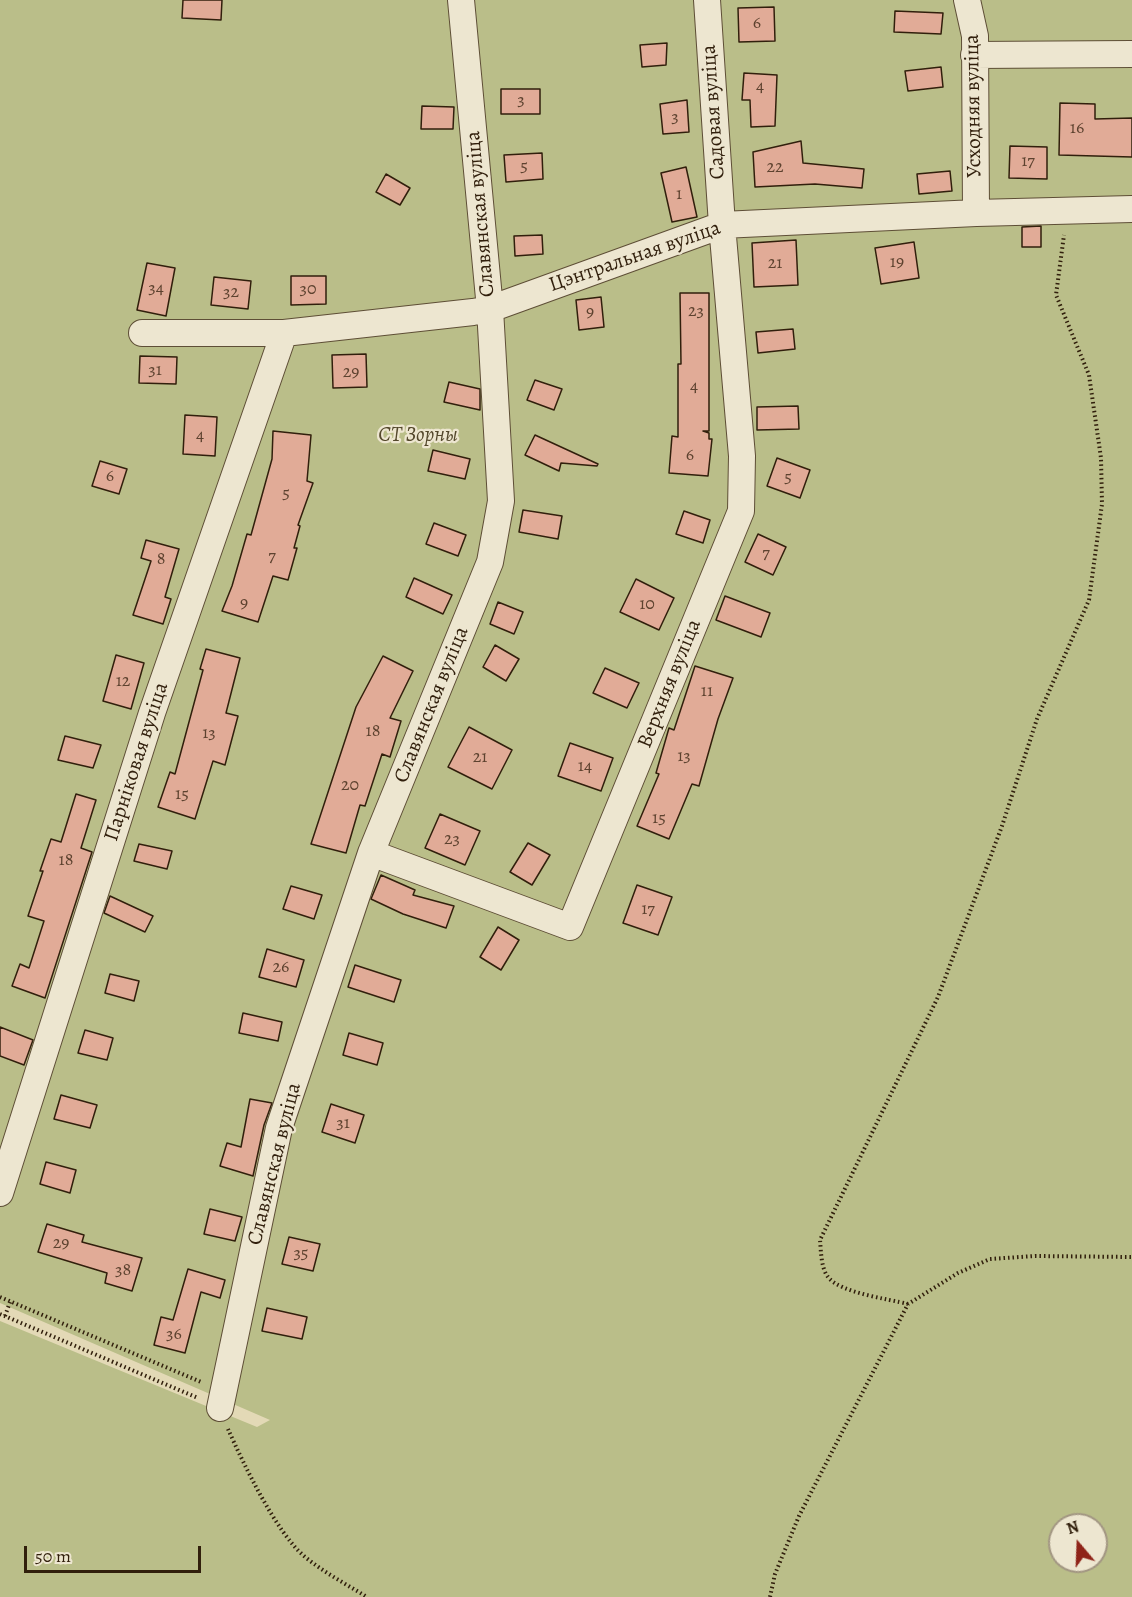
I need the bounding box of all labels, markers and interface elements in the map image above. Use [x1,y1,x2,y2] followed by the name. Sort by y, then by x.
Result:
[753,13,761,35] house number: 6
[960,34,988,178] street label: Усходняя вуліца
[697,44,731,180] street label: Садовая вуліца
[756,76,764,98] house number: 4
[517,90,525,112] house number: 3
[671,107,679,129] house number: 3
[1070,118,1084,140] house number: 16
[461,130,501,298] street label: Славянская вуліца
[1021,151,1035,173] house number: 17
[520,156,528,178] house number: 5
[766,157,784,179] house number: 22
[676,184,682,206] house number: 1
[546,216,724,298] street label: Цэнтральная вуліца
[890,252,904,274] house number: 19
[768,253,782,275] house number: 21
[148,278,164,300] house number: 34
[299,279,317,301] house number: 30
[223,282,239,304] house number: 32
[688,301,704,323] house number: 23
[586,302,594,324] house number: 9
[148,360,162,382] house number: 31
[343,362,359,384] house number: 29
[690,376,698,398] house number: 4
[378,423,458,449] park label: СТ Зорны
[196,425,204,447] house number: 4
[686,445,694,467] house number: 6
[106,466,114,488] house number: 6
[784,467,792,489] house number: 5
[282,483,290,505] house number: 5
[762,543,770,565] house number: 7
[268,546,276,568] house number: 7
[157,549,165,571] house number: 8
[240,593,248,615] house number: 9
[639,594,655,616] house number: 10
[633,616,707,752] street label: Верхняя вуліца
[389,623,475,787] street label: Славянская вуліца
[116,671,130,693] house number: 12
[99,679,175,845] street label: Парніковая вуліца
[701,681,713,703] house number: 11
[366,721,380,743] house number: 18
[202,723,216,745] house number: 13
[677,746,691,768] house number: 13
[473,747,487,769] house number: 21
[578,756,592,778] house number: 14
[341,775,359,797] house number: 20
[175,784,189,806] house number: 15
[652,808,666,830] house number: 15
[444,829,460,851] house number: 23
[59,850,73,872] house number: 18
[641,899,655,921] house number: 17
[273,957,289,979] house number: 26
[243,1080,307,1248] street label: Славянская вуліца
[336,1113,350,1135] house number: 31
[53,1233,69,1255] house number: 29
[293,1243,309,1265] house number: 35
[115,1260,131,1282] house number: 38
[166,1324,182,1346] house number: 36
[1048,1513,1108,1573] north arrow
[1064,1516,1082,1540] text: N
[27,1534,204,1572] scale bar
[35,1544,71,1568] text: 50 m

